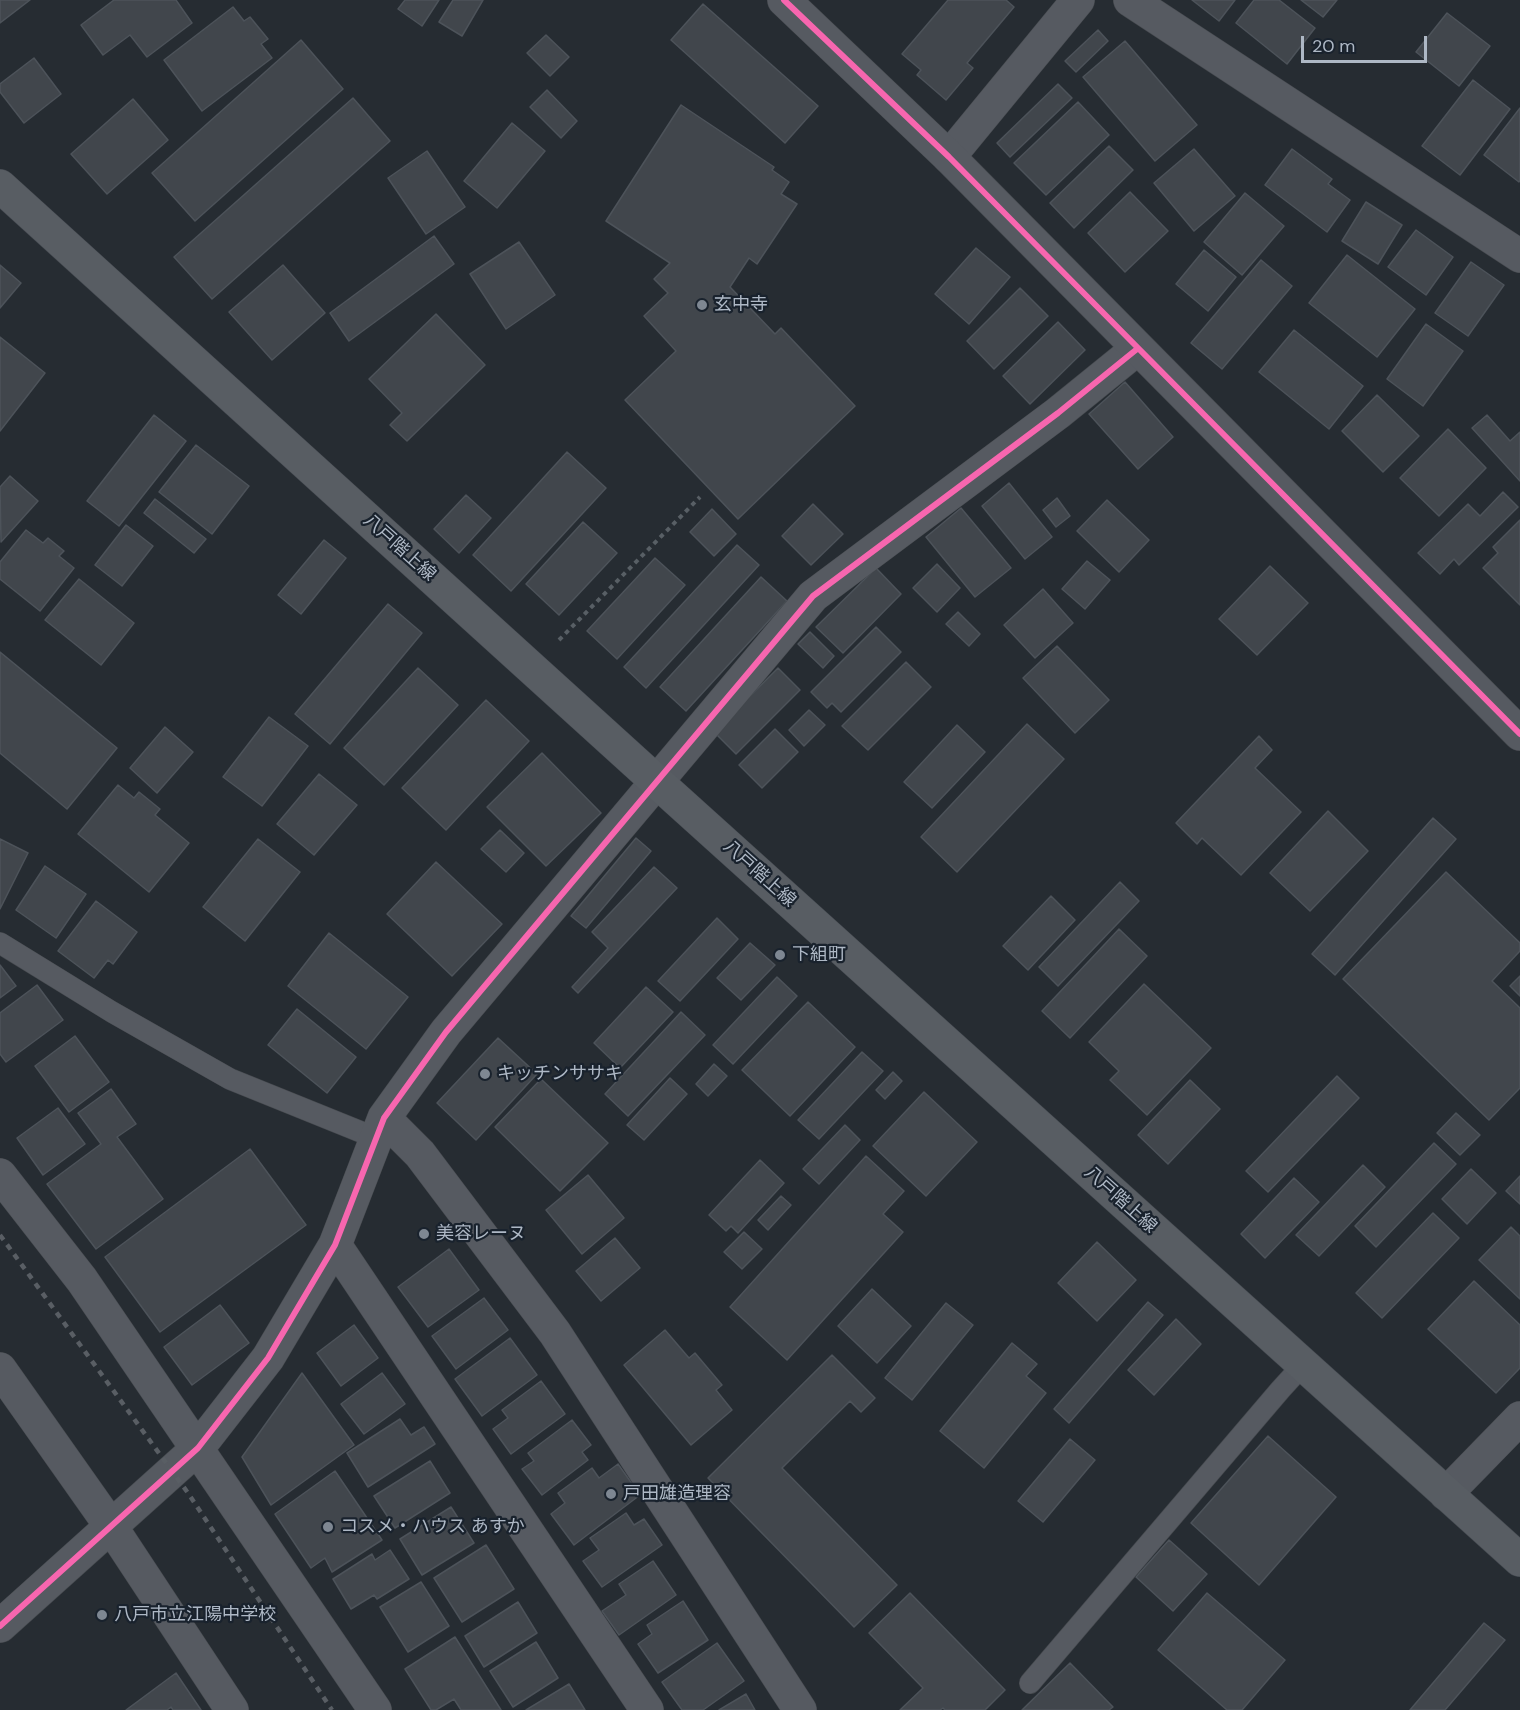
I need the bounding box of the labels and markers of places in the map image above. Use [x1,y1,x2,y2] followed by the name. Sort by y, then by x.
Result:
[714,294,768,316] place label: 玄中寺
[695,298,709,312] marker: 玄中寺
[792,944,846,966] place label: 下組町
[773,948,787,962] marker: 下組町
[497,1063,623,1085] place label: キッチンササキ
[478,1067,492,1081] marker: キッチンササキ
[436,1223,526,1245] place label: 美容レーヌ
[417,1227,431,1241] marker: 美容レーヌ
[623,1483,731,1505] place label: 戸田雄造理容
[604,1487,618,1501] marker: 戸田雄造理容
[340,1516,525,1538] place label: コスメ・ハウス あすか
[321,1520,335,1534] marker: コスメ・ハウス あすか
[114,1604,276,1626] place label: 八戸市立江陽中学校
[95,1608,109,1622] marker: 八戸市立江陽中学校

